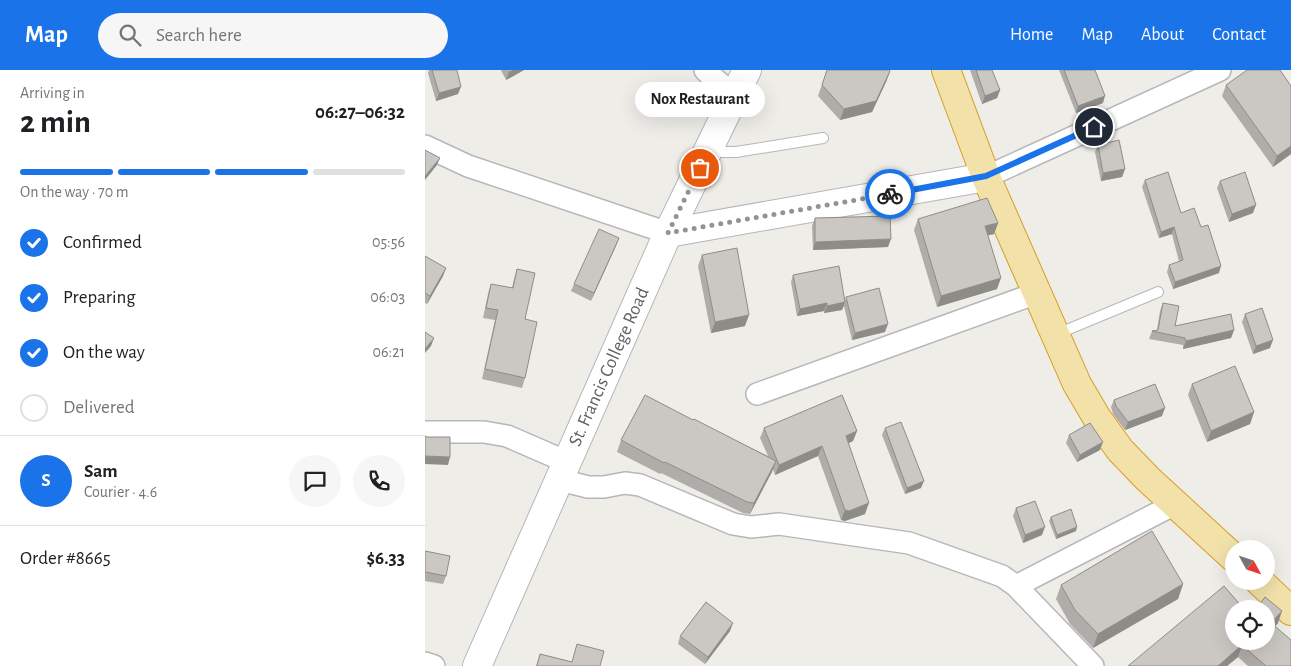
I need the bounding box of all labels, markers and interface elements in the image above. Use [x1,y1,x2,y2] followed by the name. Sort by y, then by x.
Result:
[98,13,448,58] search box
[116,21,144,49] icon: search
[25,23,68,47] text: Map
[156,26,242,45] text: Search here
[1010,26,1053,44] text: Home
[1081,26,1113,44] text: Map
[1141,26,1184,44] text: About
[1212,26,1266,44] text: Contact
[635,83,765,118] callout: Nox Restaurant
[20,85,85,101] text: Arriving in
[650,91,750,107] text: Nox Restaurant
[315,103,405,122] text: 06:27–06:32
[20,106,91,138] text: 2 min
[1073,106,1115,148] pin
[1080,113,1108,141] icon: home
[679,147,721,189] pin
[686,154,714,182] icon: bag
[865,169,915,219] courier
[876,180,904,208] icon: bike
[20,184,129,200] text: On the way · 70 m
[20,229,48,257] icon: check
[63,233,142,252] text: Confirmed
[372,234,405,250] text: 05:56
[20,284,48,312] icon: check
[565,285,653,449] street label: St. Francis College Road
[63,288,136,307] text: Preparing
[370,289,405,305] text: 06:03
[20,339,48,367] icon: check
[63,343,145,362] text: On the way
[373,344,405,360] text: 06:21
[63,398,135,417] text: Delivered
[289,455,341,507] button: chat
[353,455,405,507] button: phone
[84,462,118,481] text: Sam
[41,471,51,490] text: S
[84,484,157,500] text: Courier · 4.6
[1225,540,1275,590] north arrow
[1225,540,1275,650] map controls
[20,549,111,568] text: Order #8665
[367,549,405,568] text: $6.33
[1225,600,1275,650] button: locate

